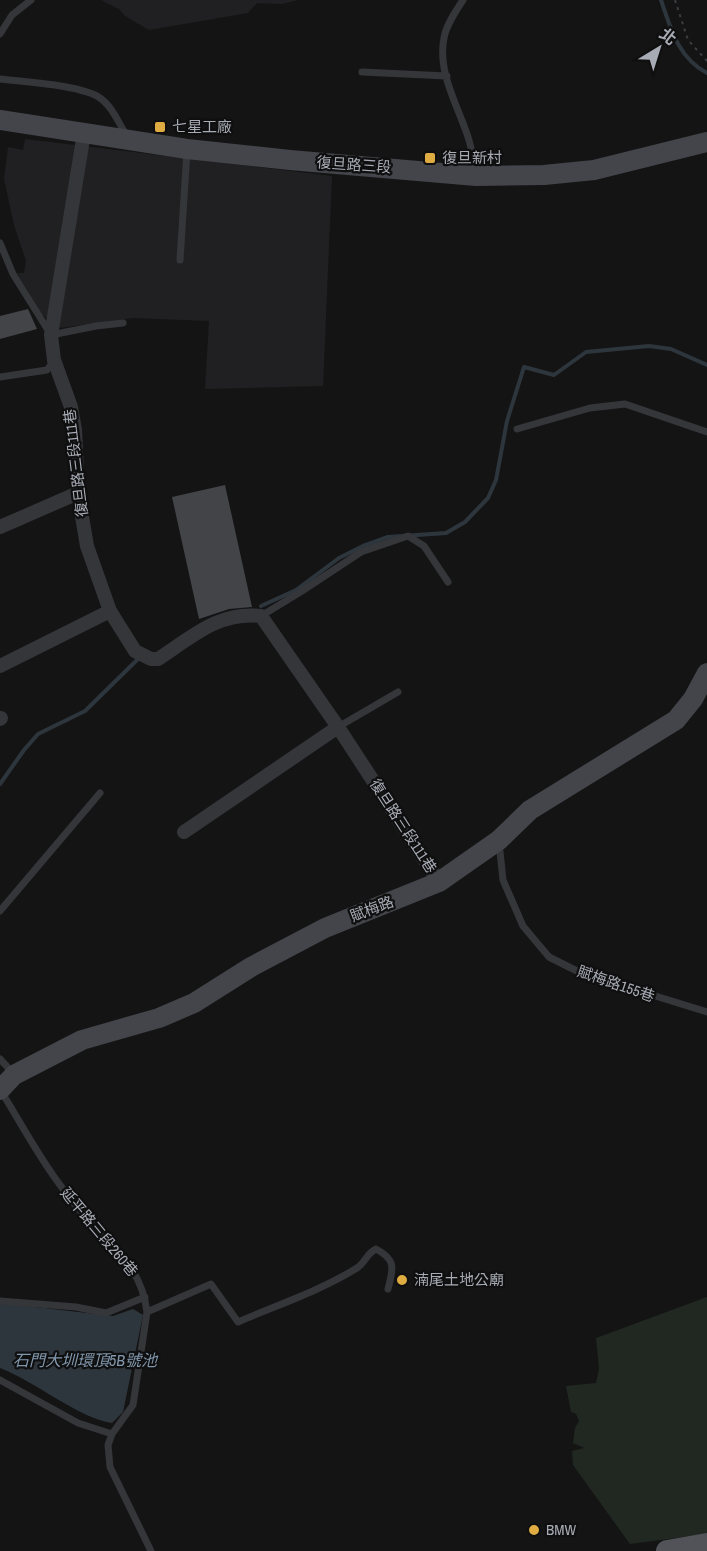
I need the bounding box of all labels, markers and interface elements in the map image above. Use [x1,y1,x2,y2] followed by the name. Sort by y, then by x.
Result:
[629,18,689,78] north arrow
[655,23,681,50] text: 北
[172,116,232,137] place label: 七星工廠
[153,120,167,134] marker: 七星工廠
[442,147,502,168] place label: 復旦新村
[316,151,392,178] street label: 復旦路三段
[423,151,437,165] marker: 復旦新村
[58,408,93,518] street label: 復旦路三段111巷
[365,774,442,877] street label: 復旦路三段111巷
[347,891,397,926] street label: 賦梅路
[575,960,658,1007] street label: 賦梅路155巷
[56,1183,143,1281] street label: 延平路三段260巷
[414,1269,504,1290] place label: 湳尾土地公廟
[395,1273,409,1287] marker: 湳尾土地公廟
[13,1349,159,1371] water label: 石門大圳環頂5B號池
[546,1519,576,1540] place label: BMW
[527,1523,541,1537] marker: BMW

